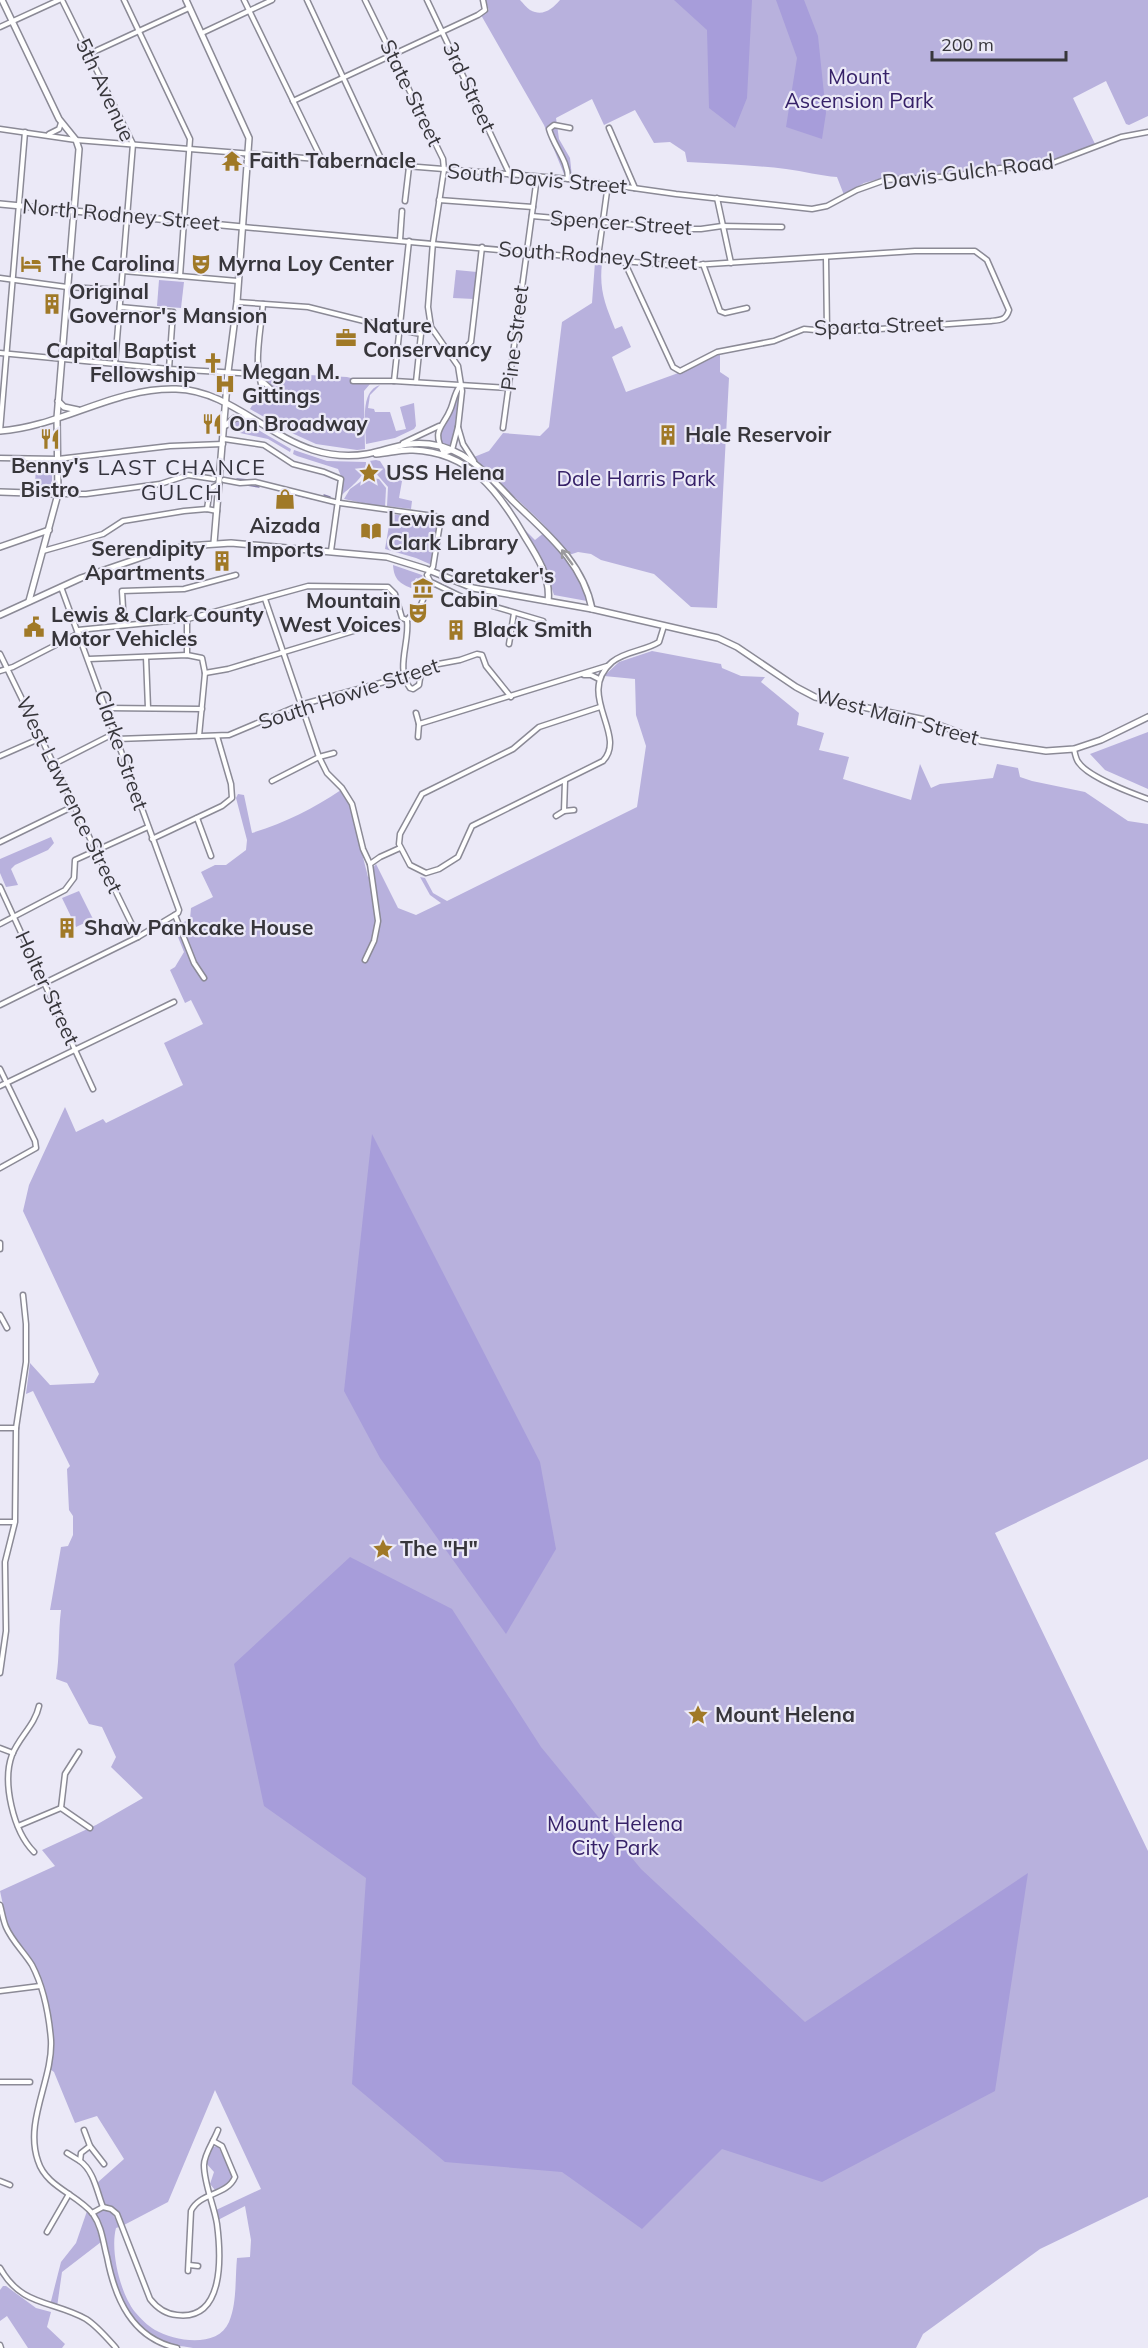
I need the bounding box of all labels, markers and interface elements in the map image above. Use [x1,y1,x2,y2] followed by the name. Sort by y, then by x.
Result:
[932,24,1066,62] scale bar
[941,33,994,56] text: 200 m
[71,34,141,145] street label: 5th Avenue
[375,35,449,150] street label: State Street
[438,37,502,136] street label: 3rd Street
[784,63,934,113] park label: Mount Ascension Park
[249,147,416,173] place label: Faith Tabernacle
[881,148,1055,194] street label: Davis Gulch Road
[220,149,244,173] temple icon: Faith Tabernacle
[446,157,628,199] street label: South Davis Street
[21,192,221,236] street label: North Rodney Street
[549,204,693,240] street label: Spencer Street
[498,235,698,275] street label: South Rodney Street
[48,250,175,276] place label: The Carolina
[218,250,395,276] place label: Myrna Loy Center
[19,252,43,276] hotel icon: The Carolina
[189,252,213,276] theatre icon: Myrna Loy Center
[69,278,268,328] place label: Original Governor's Mansion
[495,284,533,392] street label: Pine Street
[40,292,64,316] building icon: Original Governor's Mansion
[814,310,944,340] street label: Sparta Street
[363,312,492,362] place label: Nature Conservancy
[334,326,358,350] office icon: Nature Conservancy
[46,337,196,387] place label: Capital Baptist Fellowship
[201,351,225,375] church icon: Capital Baptist Fellowship
[242,358,340,408] place label: Megan M. Gittings
[213,372,237,396] hospital icon: Megan M. Gittings
[229,410,368,436] place label: On Broadway
[200,412,224,436] restaurant icon: On Broadway
[685,421,832,447] place label: Hale Reservoir
[656,423,680,447] building icon: Hale Reservoir
[38,427,62,451] restaurant icon: Benny's Bistro
[11,452,89,502] place label: Benny's Bistro
[98,453,266,506] district label: LAST CHANCE GULCH
[386,459,505,485] place label: USS Helena
[357,461,381,485] place icon: USS Helena
[556,465,716,491] park label: Dale Harris Park
[273,487,297,511] shop icon: Aizada Imports
[388,505,519,555] place label: Lewis and Clark Library
[246,512,324,562] place label: Aizada Imports
[359,519,383,543] library icon: Lewis and Clark Library
[85,535,206,585] place label: Serendipity Apartments
[210,549,234,573] building icon: Serendipity Apartments
[561,549,573,565] one-way arrow
[440,562,554,612] place label: Caretaker's Cabin
[411,576,435,600] museum icon: Caretaker's Cabin
[279,587,401,637] place label: Mountain West Voices
[51,601,264,651] place label: Lewis & Clark County Motor Vehicles
[406,601,430,625] theatre icon: Mountain West Voices
[22,615,46,639] public building icon: Lewis & Clark County Motor Vehicles
[473,616,592,642] place label: Black Smith
[444,618,468,642] building icon: Black Smith
[255,652,442,735] street label: South Howie Street
[813,682,982,750] street label: West Main Street
[89,686,155,813] street label: Clarke Street
[11,692,129,897] street label: West Lawrence Street
[84,914,313,940] place label: Shaw Pankcake House
[55,916,79,940] building icon: Shaw Pankcake House
[10,926,86,1049] street label: Holter Street
[400,1535,478,1561] place label: The "H"
[371,1537,395,1561] place icon: The "H"
[715,1701,855,1727] place label: Mount Helena
[686,1703,710,1727] place icon: Mount Helena
[547,1810,683,1860] park label: Mount Helena City Park

